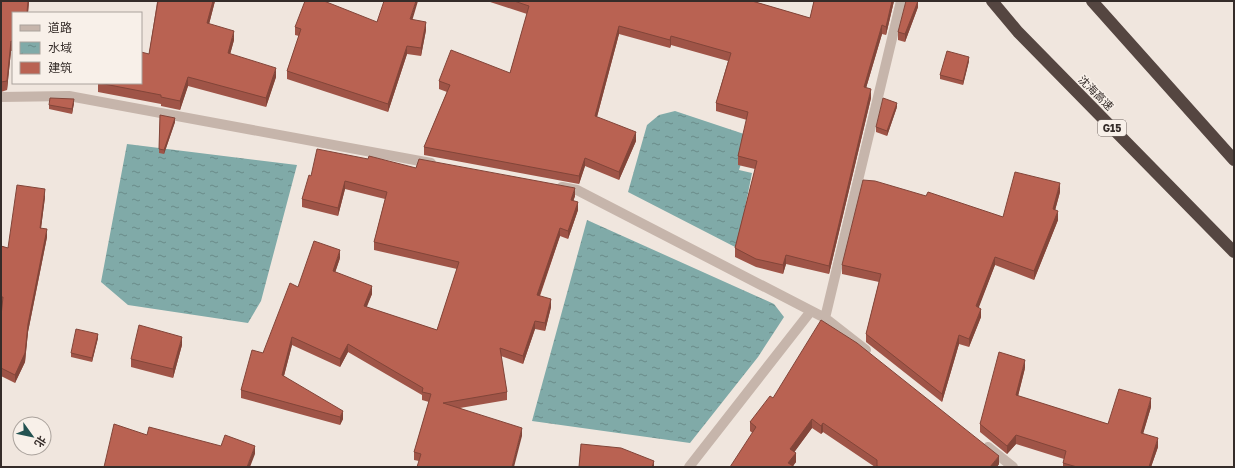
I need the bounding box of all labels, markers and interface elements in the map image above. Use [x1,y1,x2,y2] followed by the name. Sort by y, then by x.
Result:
[12,12,142,84] legend
[48,20,72,35] text: 道路
[48,40,72,55] text: 水域
[48,60,72,75] text: 建筑
[1076,72,1117,113] street label: 沈海高速
[1098,120,1126,136] road number: G15
[12,416,52,456] north arrow
[32,434,49,450] text: 北

